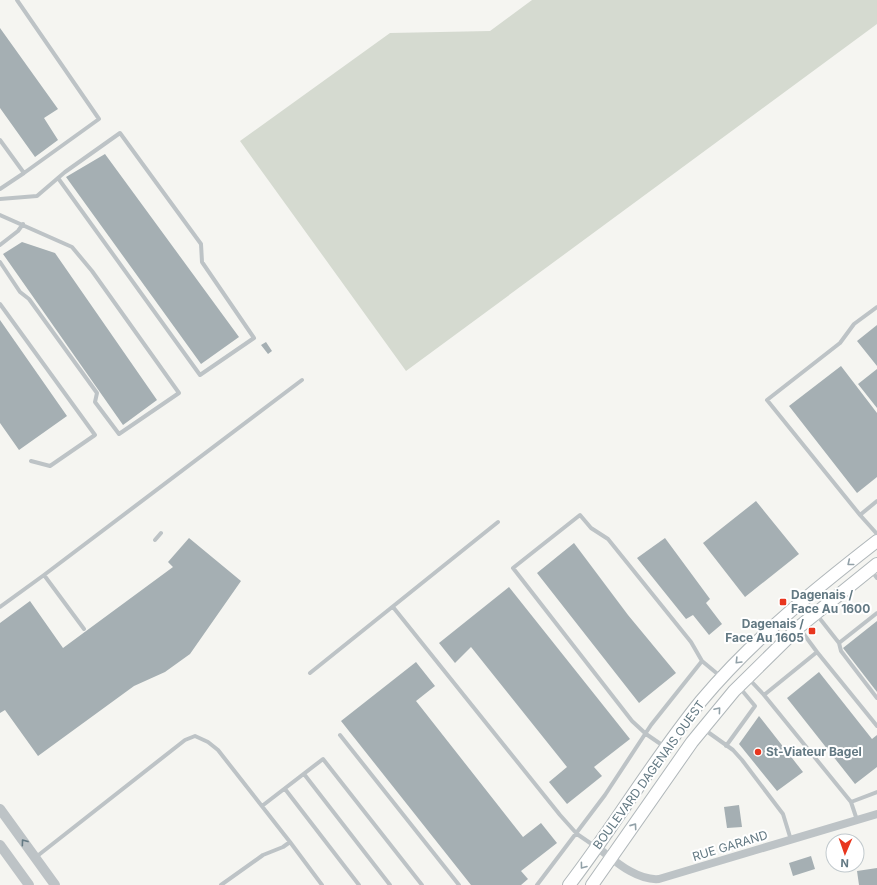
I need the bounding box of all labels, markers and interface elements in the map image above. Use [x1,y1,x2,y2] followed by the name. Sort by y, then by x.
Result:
[847,558,854,565] one-way arrow
[791,587,870,616] place label: Dagenais / Face Au 1600
[778,597,788,607] marker: Dagenais / Face Au 1600
[725,616,804,645] place label: Dagenais / Face Au 1605
[807,626,817,636] marker: Dagenais / Face Au 1605
[735,656,743,664] one-way arrow
[590,697,708,852] street label: BOULEVARD DAGENAIS OUEST
[714,707,721,714] one-way arrow
[766,744,862,759] place label: St-Viateur Bagel
[753,747,763,757] marker: St-Viateur Bagel
[629,823,637,830] one-way arrow
[690,827,769,864] street label: RUE GARAND
[825,833,865,873] north arrow
[21,840,28,847] one-way arrow
[840,856,849,870] text: N
[581,862,588,869] one-way arrow

